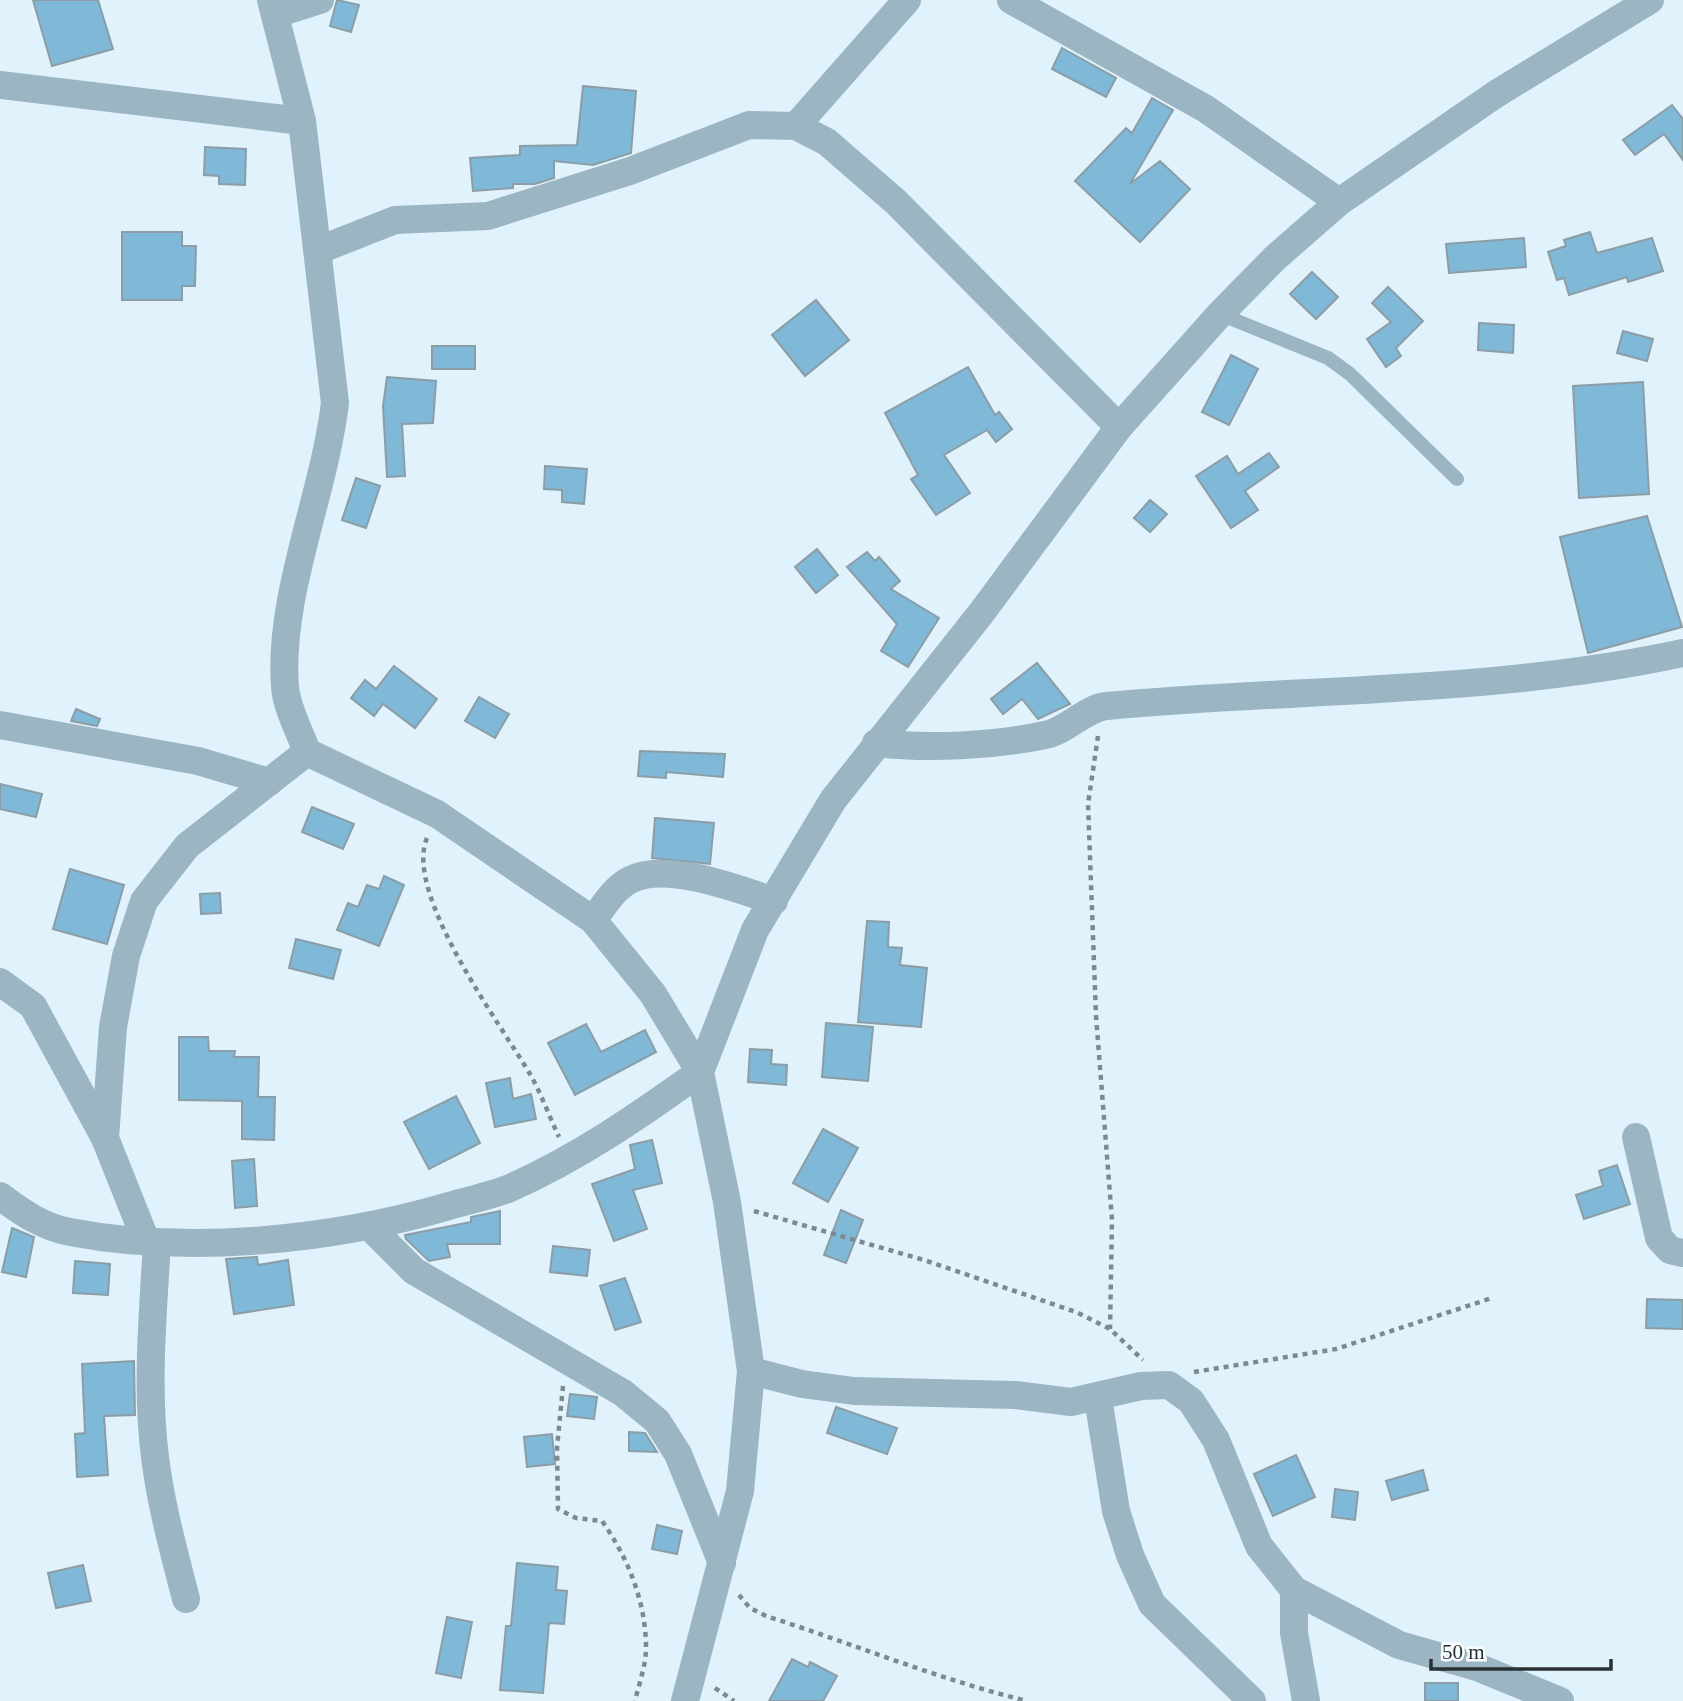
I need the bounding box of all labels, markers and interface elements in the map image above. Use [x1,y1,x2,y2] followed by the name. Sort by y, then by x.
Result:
[1431,1628,1611,1672] scale bar
[1442,1640,1485,1664] text: 50 m

